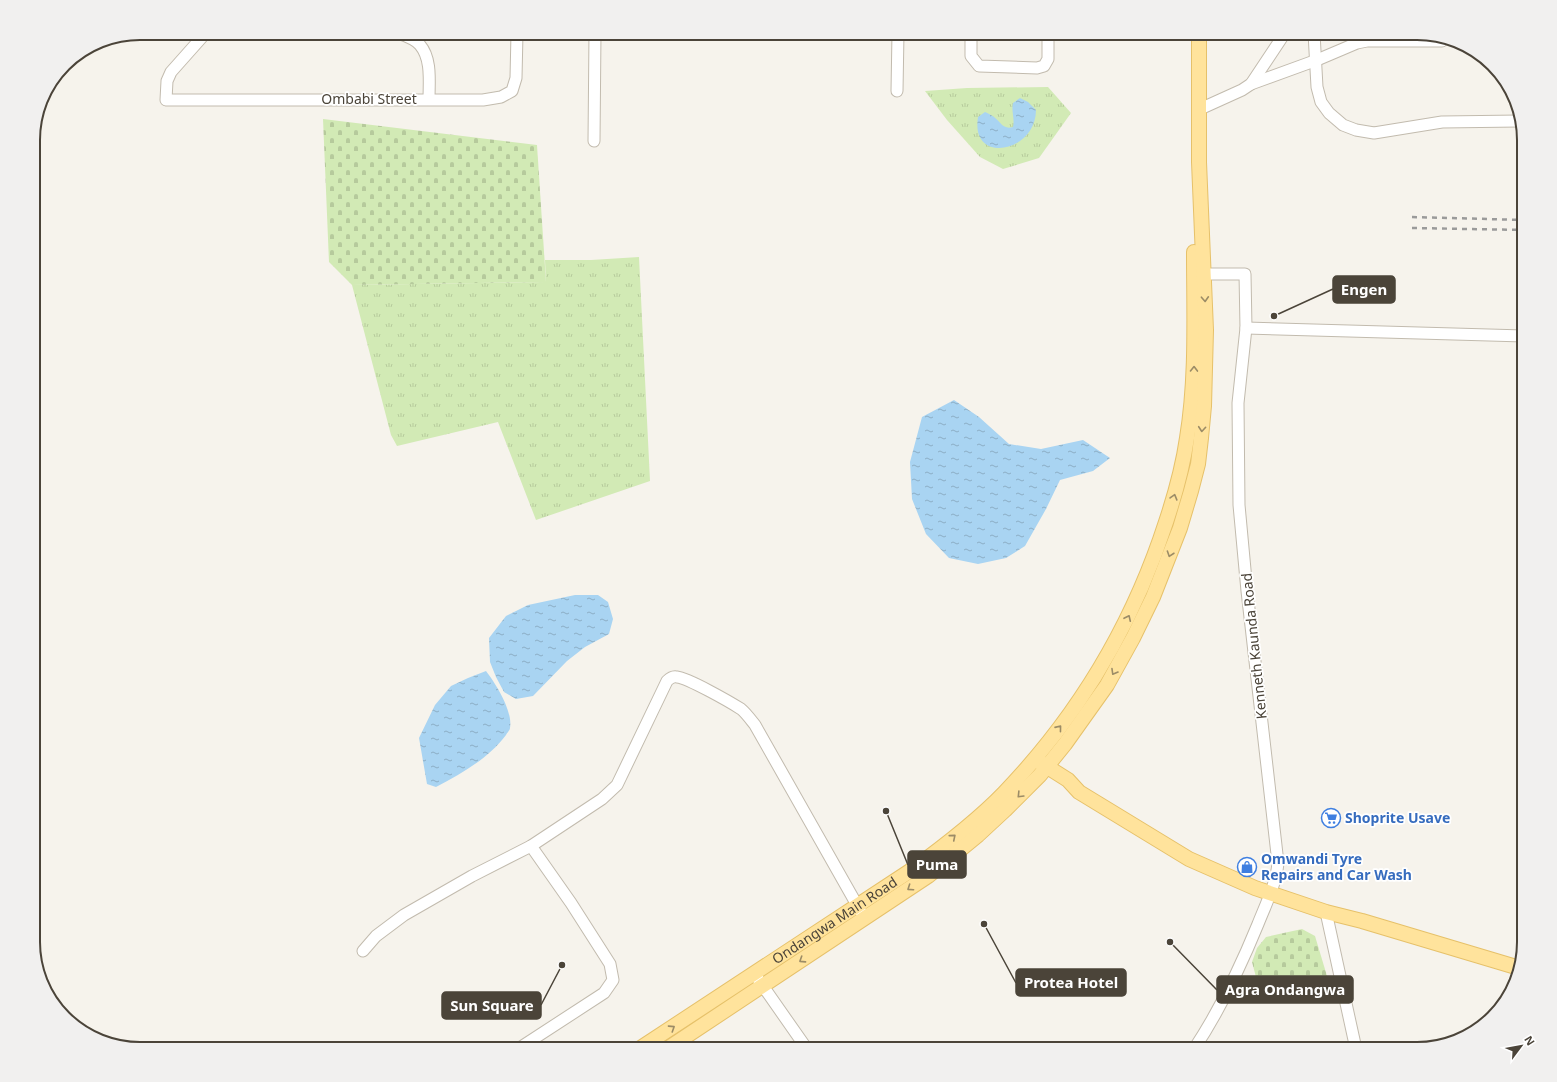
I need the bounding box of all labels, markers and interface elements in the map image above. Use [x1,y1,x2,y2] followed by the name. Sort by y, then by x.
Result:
[321,89,417,108] street label: Ombabi Street
[1333,276,1395,303] callout: Engen
[1341,279,1387,299] text: Engen
[1201,296,1209,302] one-way arrow
[1190,366,1198,372] one-way arrow
[1198,426,1207,432] one-way arrow
[1169,493,1177,500] one-way arrow
[1166,551,1175,558] one-way arrow
[1236,572,1271,720] street label: Kenneth Kaunda Road
[1123,615,1131,622] one-way arrow
[1112,667,1119,675] one-way arrow
[1054,725,1061,732] one-way arrow
[1017,790,1025,798] one-way arrow
[1320,807,1342,829] supermarket icon: Shoprite Usave
[1345,808,1450,827] place label: Shoprite Usave
[949,835,956,842] one-way arrow
[1261,849,1412,884] place label: Omwandi Tyre Repairs and Car Wash
[908,851,966,878] callout: Puma
[916,854,958,874] text: Puma
[1236,856,1258,878] shop icon: Omwandi Tyre Repairs and Car Wash
[768,872,901,968] street label: Ondangwa Main Road
[907,883,914,890] one-way arrow
[799,955,806,963] one-way arrow
[1016,969,1126,996] callout: Protea Hotel
[1024,972,1118,992] text: Protea Hotel
[1217,976,1353,1003] callout: Agra Ondangwa
[1225,979,1345,999] text: Agra Ondangwa
[442,992,541,1019] callout: Sun Square
[450,995,534,1015] text: Sun Square
[668,1025,675,1033] one-way arrow
[1501,1026,1541,1066] north arrow
[1521,1033,1539,1048] text: N

